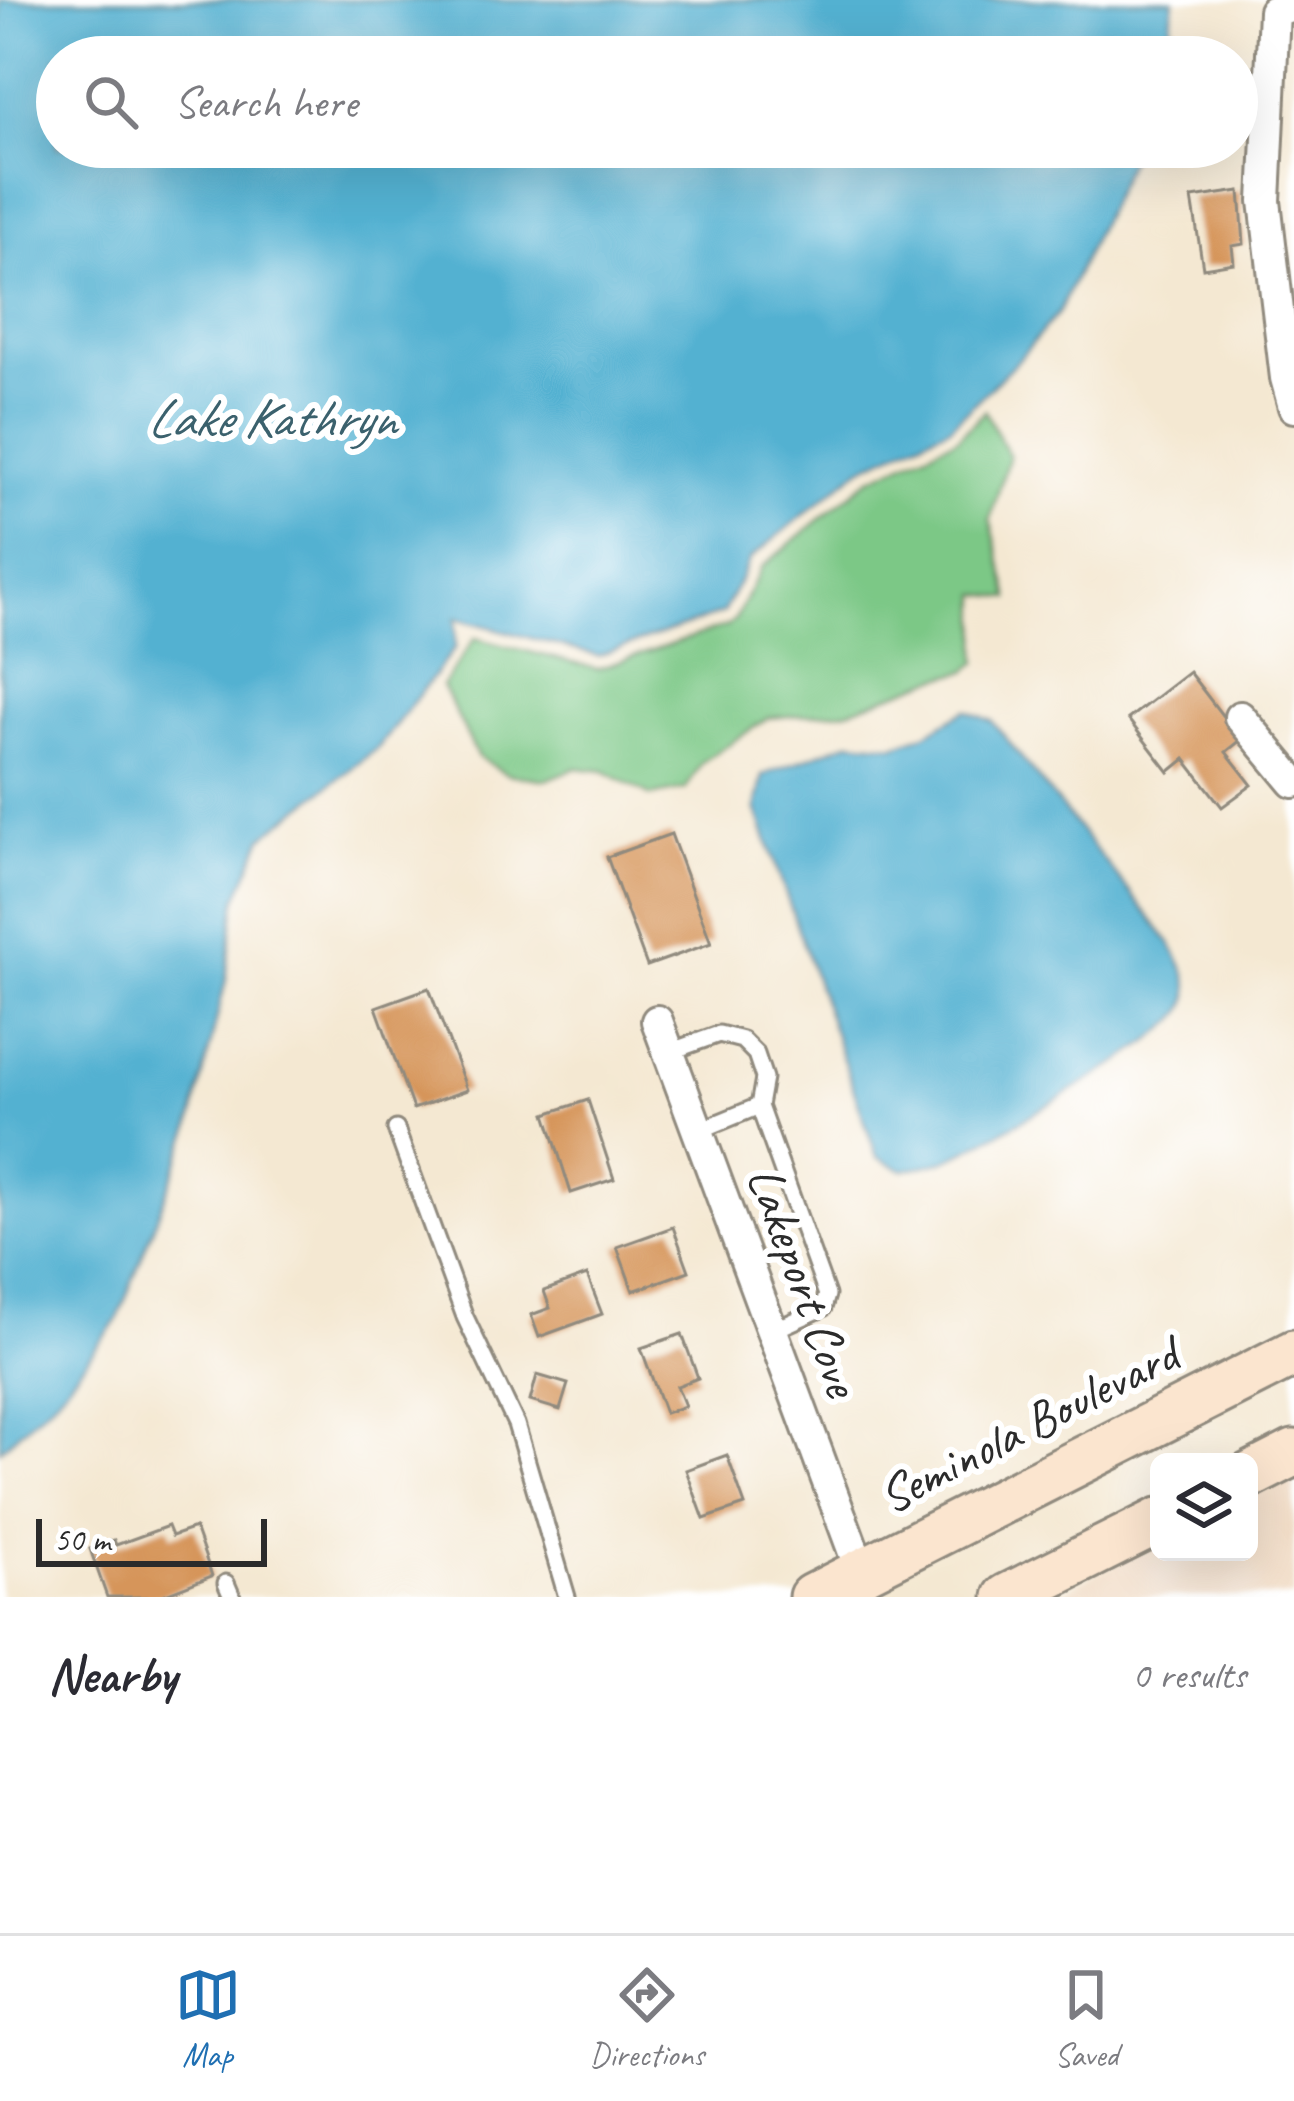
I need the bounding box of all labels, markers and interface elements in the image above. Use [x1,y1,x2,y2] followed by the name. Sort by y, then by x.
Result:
[36,36,1258,168] search box
[78,69,144,135] icon: search
[174,74,357,131] text: Search here
[147,384,400,452] water label: Lake Kathryn
[733,1157,876,1408] street label: Lakeport Cove
[868,1319,1194,1528] street label: Seminola Boulevard
[1150,1453,1258,1561] map controls
[1150,1453,1258,1561] button: layers
[36,1513,267,1566] scale bar
[54,1519,110,1561] text: 50 m
[48,1643,176,1707] text: Nearby
[1132,1651,1246,1700] text: 0 results
[175,1962,241,2076] tab: Map
[590,1962,704,2076] tab: Directions
[1053,1962,1119,2076] tab: Saved

